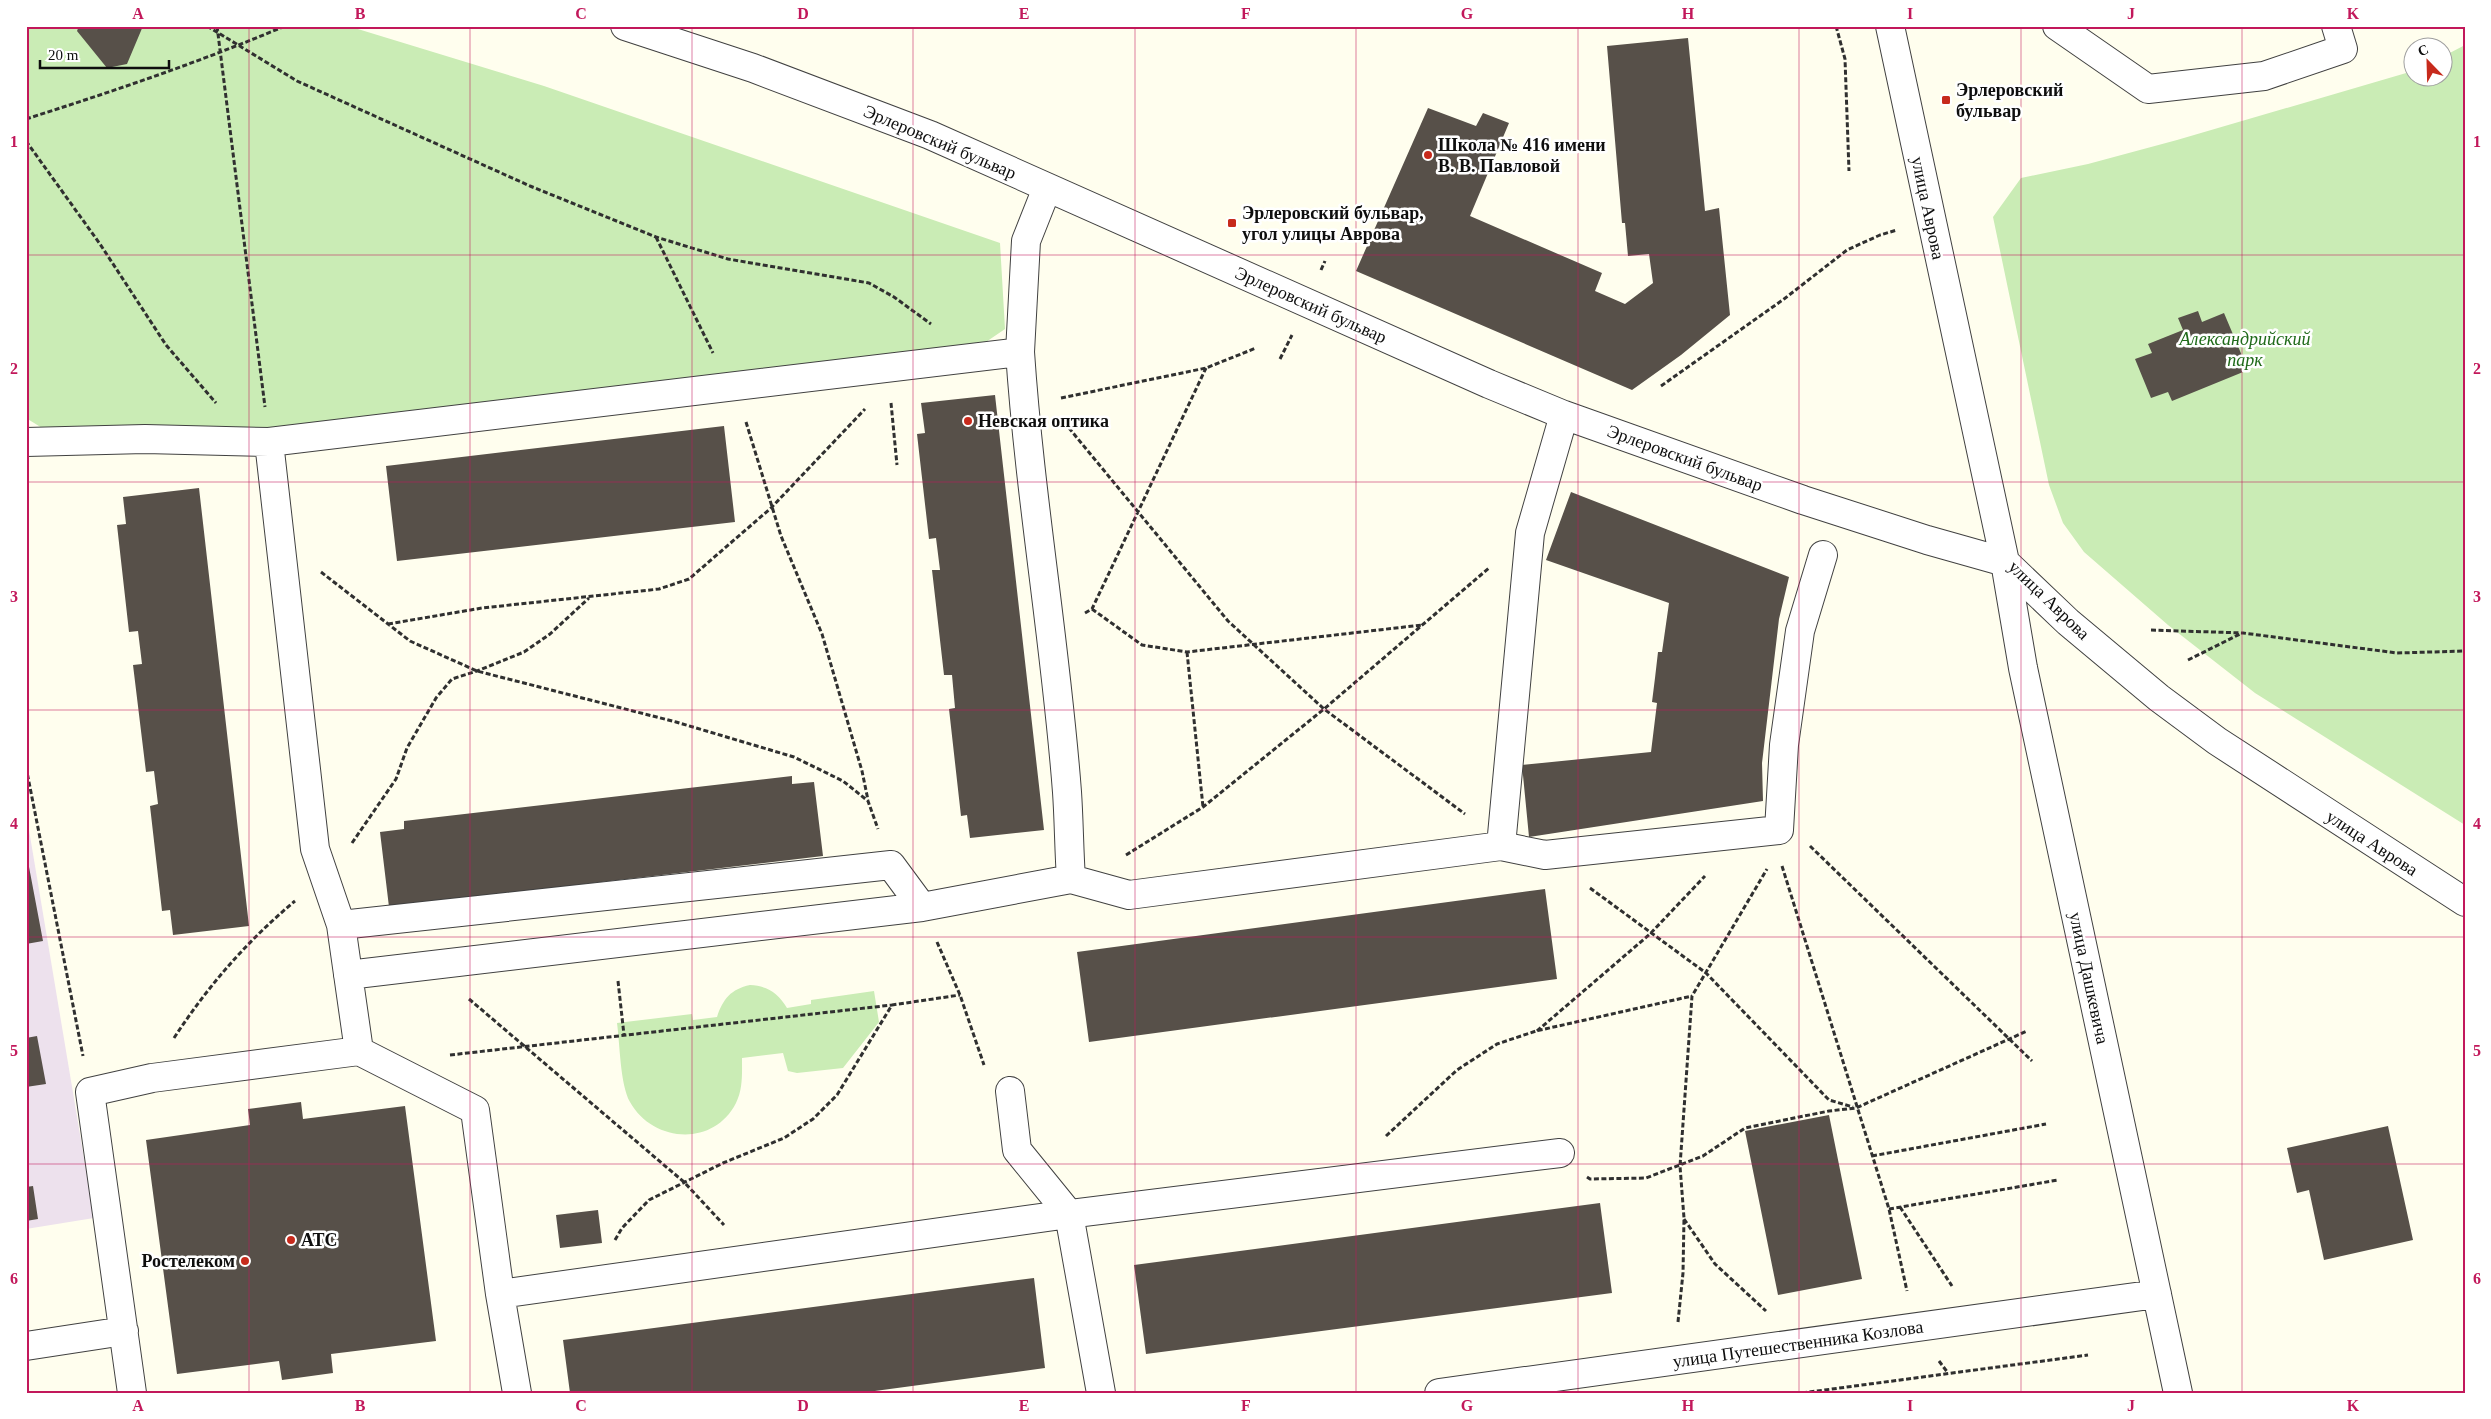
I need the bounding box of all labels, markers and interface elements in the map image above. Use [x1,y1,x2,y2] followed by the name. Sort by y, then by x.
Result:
[132,5,144,22] text: A
[355,5,366,22] text: B
[575,5,587,22] text: C
[797,5,809,22] text: D
[1019,5,1029,22] text: E
[1241,5,1251,22] text: F
[1461,5,1474,22] text: G
[1682,5,1695,22] text: H
[1907,5,1913,22] text: I
[2127,5,2135,22] text: J
[2347,5,2360,22] text: K
[40,38,169,70] scale bar
[2404,38,2454,88] north arrow
[2416,42,2431,59] text: С
[48,47,79,63] text: 20 m
[1956,80,2063,121] place label: Эрлеровский бульвар
[1940,94,1952,106] marker: Эрлеровский бульвар
[861,101,1019,183] street label: Эрлеровский бульвар
[10,133,18,150] text: 1
[2473,133,2481,150] text: 1
[1438,135,1606,176] place label: Школа № 416 имени В. В. Павловой
[1422,149,1434,161] marker: Школа № 416 имени В. В. Павловой
[1907,155,1949,261] street label: улица Аврова
[1242,203,1424,244] place label: Эрлеровский бульвар, угол улицы Аврова
[1226,217,1238,229] marker: Эрлеровский бульвар, угол улицы Аврова
[1232,263,1390,347] street label: Эрлеровский бульвар
[2179,329,2310,370] park label: Александрийский парк
[10,360,18,377] text: 2
[2473,360,2481,377] text: 2
[978,411,1109,431] place label: Невская оптика
[962,415,974,427] marker: Невская оптика
[1605,421,1765,495] street label: Эрлеровский бульвар
[2004,556,2094,644] street label: улица Аврова
[10,588,18,605] text: 3
[2473,588,2481,605] text: 3
[2323,806,2421,880] street label: улица Аврова
[10,815,18,832] text: 4
[2473,815,2481,832] text: 4
[2065,910,2113,1046] street label: улица Дашкевича
[10,1042,18,1059] text: 5
[2473,1042,2481,1059] text: 5
[301,1230,337,1250] place label: АТС
[285,1234,297,1246] marker: АТС
[141,1251,235,1271] place label: Ростелеком
[239,1255,251,1267] marker: Ростелеком
[10,1270,18,1287] text: 6
[2473,1270,2481,1287] text: 6
[1672,1317,1924,1371] street label: улица Путешественника Козлова
[132,1397,144,1414] text: A
[355,1397,366,1414] text: B
[575,1397,587,1414] text: C
[797,1397,809,1414] text: D
[1019,1397,1029,1414] text: E
[1241,1397,1251,1414] text: F
[1461,1397,1474,1414] text: G
[1682,1397,1695,1414] text: H
[1907,1397,1913,1414] text: I
[2127,1397,2135,1414] text: J
[2347,1397,2360,1414] text: K

